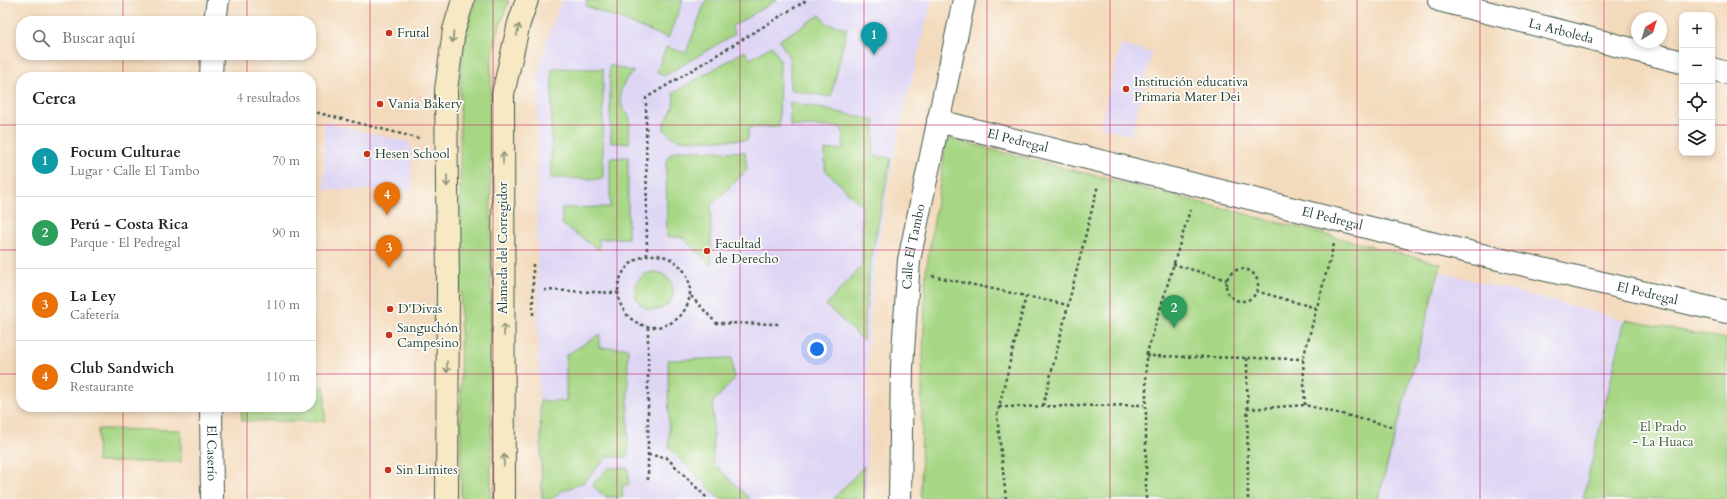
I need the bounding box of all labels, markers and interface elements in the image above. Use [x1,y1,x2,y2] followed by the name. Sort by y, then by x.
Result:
[1631,12,1667,48] north arrow
[1679,12,1715,156] map controls
[1679,12,1715,48] button: +
[1527,14,1596,48] street label: La Arboleda
[16,16,316,60] search box
[861,22,887,55] pin: 1
[514,23,522,36] one-way arrow
[397,24,430,42] place label: Frutal
[30,27,52,49] icon: search
[62,28,135,48] text: Buscar aquí
[384,28,394,38] marker: Frutal
[449,30,456,43] one-way arrow
[1679,48,1715,84] button: −
[1134,73,1249,106] place label: Institución educativa Primaria Mater Dei
[1121,84,1131,94] marker: Institución educativa Primaria Mater Dei
[1679,84,1715,120] button: locate
[32,87,76,110] text: Cerca
[236,89,300,107] text: 4 resultados
[388,95,462,113] place label: Vania Bakery
[375,99,385,109] marker: Vania Bakery
[1679,120,1715,156] button: layers
[985,124,1051,157] street label: El Pedregal
[70,142,181,162] text: Focum Culturae
[375,145,451,163] place label: Hesen School
[362,149,372,159] marker: Hesen School
[42,152,48,170] text: 1
[272,152,300,170] text: 70 m
[499,152,507,165] one-way arrow
[70,162,199,180] text: Lugar · Calle El Tambo
[443,174,451,187] one-way arrow
[494,181,512,314] street label: Alameda del Corregidor
[374,182,400,215] pin: 4
[898,202,930,290] street label: Calle El Tambo
[1300,202,1365,235] street label: El Pedregal
[70,214,189,234] text: Perú - Costa Rica
[42,224,48,242] text: 2
[272,224,300,242] text: 90 m
[70,234,181,252] text: Parque · El Pedregal
[376,235,402,268] pin: 3
[715,235,779,268] place label: Facultad de Derecho
[702,246,712,256] marker: Facultad de Derecho
[1615,278,1680,309] street label: El Pedregal
[70,286,116,306] text: La Ley
[1161,295,1187,328] pin: 2
[42,296,48,314] text: 3
[266,296,300,314] text: 110 m
[398,300,442,318] place label: D'Divas
[385,304,395,314] marker: D'Divas
[70,306,119,324] text: Cafetería
[397,319,459,352] place label: Sanguchón Campesino
[500,324,508,337] one-way arrow
[384,330,394,340] marker: Sanguchón Campesino
[807,339,827,359] your location
[70,358,174,378] text: Club Sandwich
[443,360,451,373] one-way arrow
[42,368,48,386] text: 4
[266,368,300,386] text: 110 m
[70,378,134,396] text: Restaurante
[1632,418,1694,451] park label: El Prado - La Huaca
[202,425,221,481] street label: El Caserío
[500,454,508,467] one-way arrow
[396,461,458,479] place label: Sin Limites
[383,465,393,475] marker: Sin Limites

